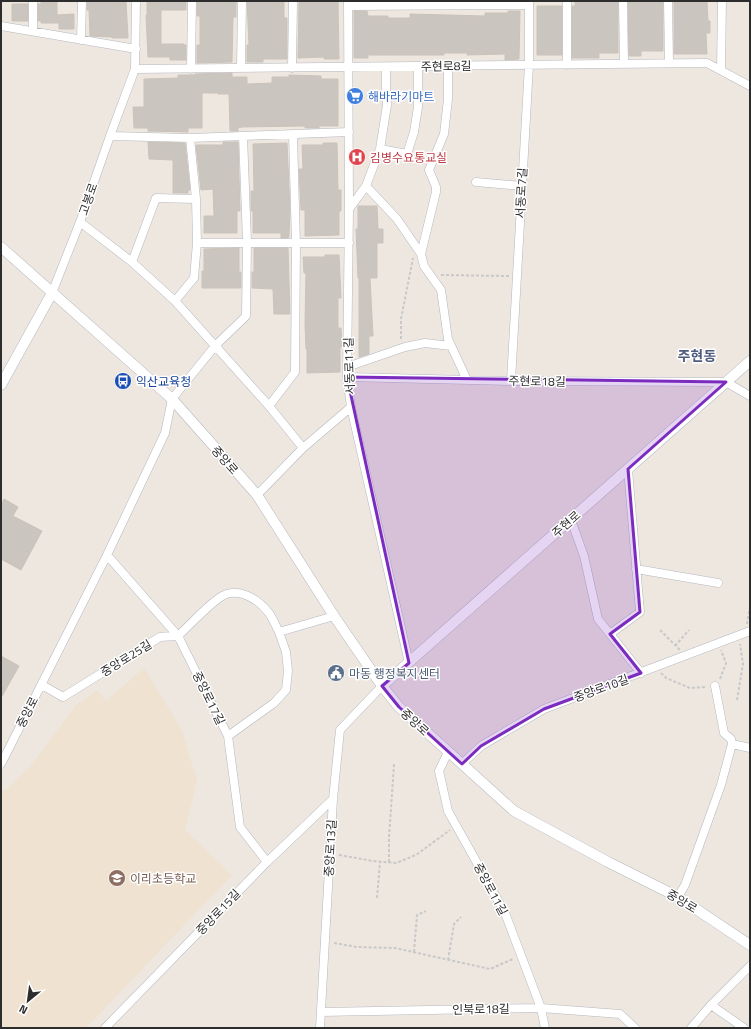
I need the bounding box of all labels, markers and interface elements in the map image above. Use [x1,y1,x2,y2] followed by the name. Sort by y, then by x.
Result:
[420,56,472,76] street label: 주현로8길
[345,86,365,106] supermarket icon: 해바라기마트
[368,87,434,106] place label: 해바라기마트
[347,147,367,167] hospital icon: 김병수요통교실
[370,148,447,167] place label: 김병수요통교실
[510,167,532,219] street label: 서동로7길
[74,180,102,218] street label: 고봉로
[339,337,359,395] street label: 서동로11길
[678,345,716,366] district label: 주현동
[113,371,133,391] bus stop icon: 익산교육청
[508,371,566,391] street label: 주현로18길
[136,372,191,391] place label: 익산교육청
[207,441,243,479] street label: 중앙로
[547,506,585,542] street label: 주현로
[97,635,155,681] street label: 중앙로25길
[326,663,346,683] public building icon: 마동 행정복지센터
[349,664,440,683] place label: 마동 행정복지센터
[188,668,230,728] street label: 중앙로17길
[571,669,631,707] street label: 중앙로10길
[11,693,43,731] street label: 중앙로
[396,704,434,740] street label: 중앙로
[319,819,341,877] street label: 중앙로13길
[469,859,513,919] street label: 중앙로11길
[107,868,127,888] school or university icon: 이리초등학교
[130,869,196,888] place label: 이리초등학교
[663,884,701,918] street label: 중앙로
[191,885,245,939] street label: 중앙로15길
[8,981,48,1021] north arrow
[452,999,510,1019] street label: 인북로18길
[16,1001,30,1019] text: N

